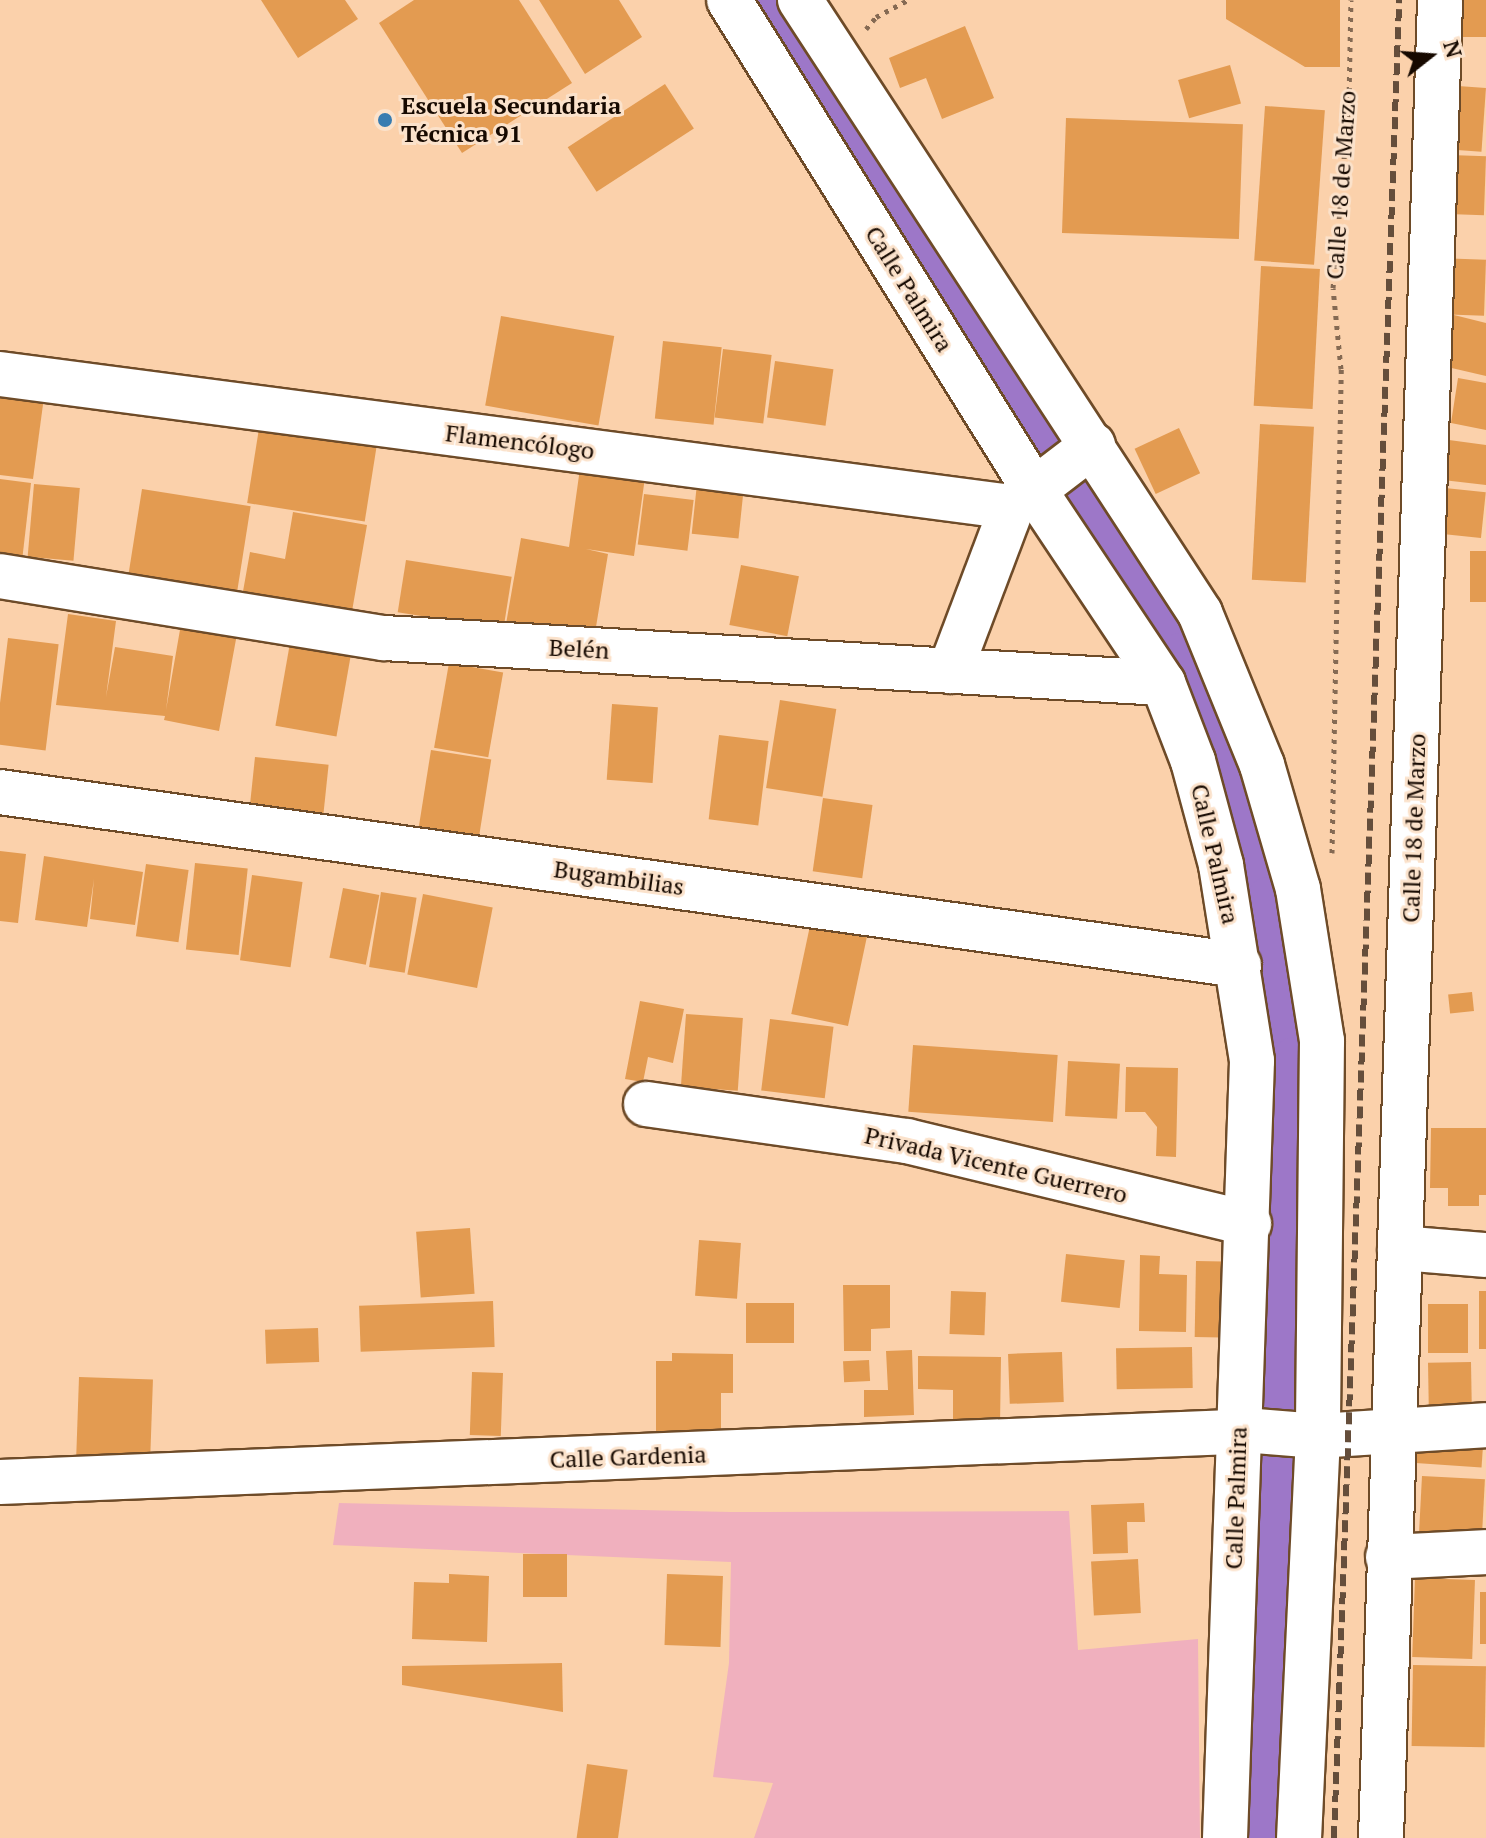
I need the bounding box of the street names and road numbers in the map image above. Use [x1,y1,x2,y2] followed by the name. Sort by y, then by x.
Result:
[1320,90,1362,280] street label: Calle 18 de Marzo
[859,221,959,357] street label: Calle Palmira
[444,419,596,465] street label: Flamencólogo
[548,633,610,665] street label: Belén
[1396,733,1432,923] street label: Calle 18 de Marzo
[1185,781,1245,927] street label: Calle Palmira
[552,855,686,901] street label: Bugambilias
[862,1121,1130,1209] street label: Privada Vicente Guerrero
[1219,1426,1253,1570] street label: Calle Palmira
[549,1440,707,1474] street label: Calle Gardenia

